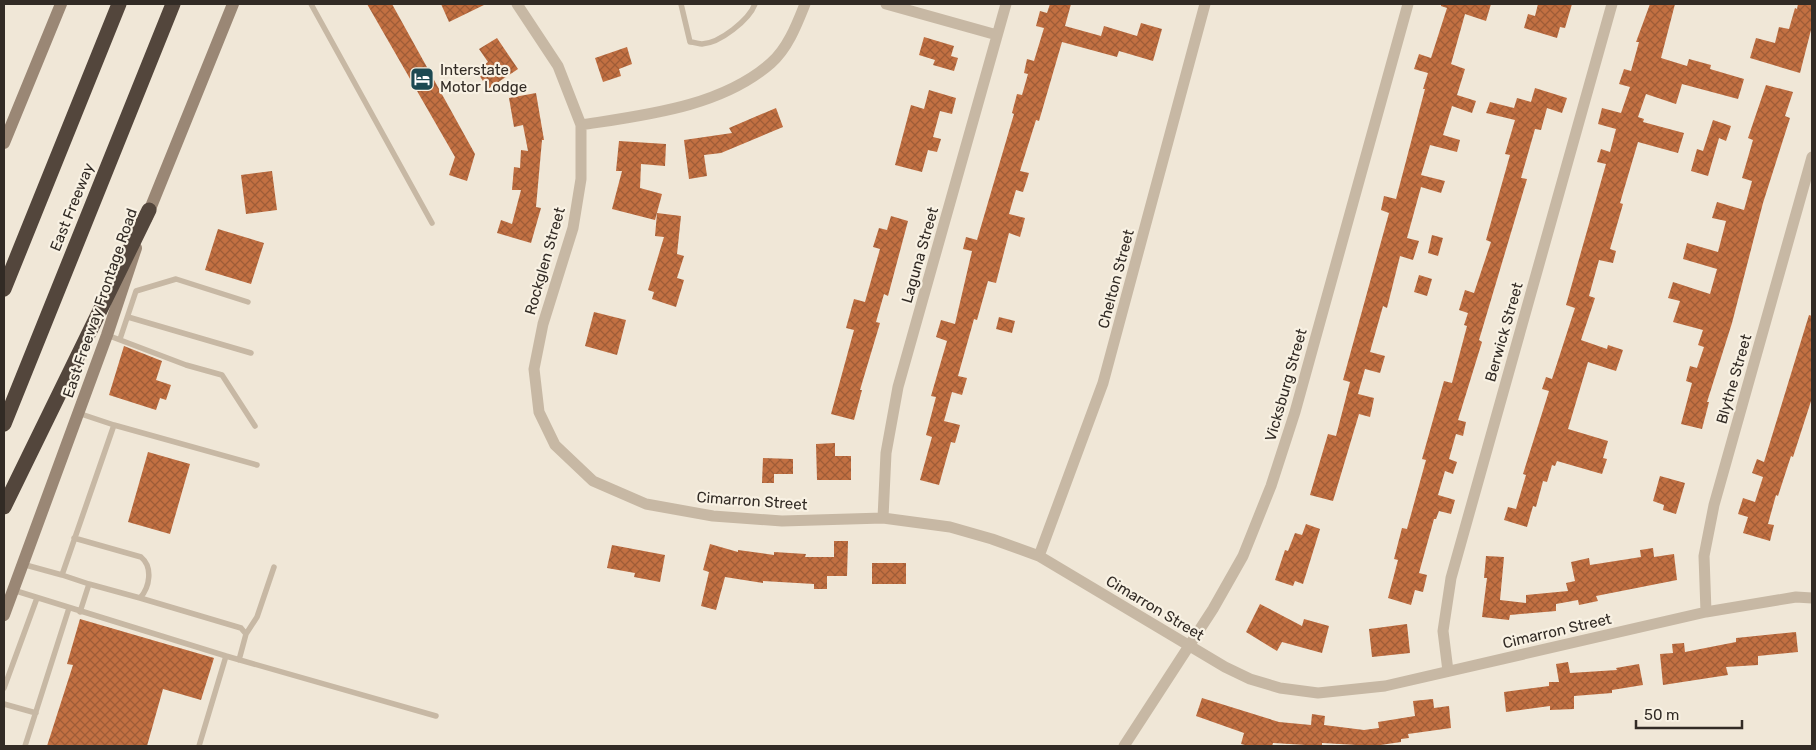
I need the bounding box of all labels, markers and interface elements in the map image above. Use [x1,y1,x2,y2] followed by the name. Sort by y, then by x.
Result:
[440,61,527,96] place label: Interstate Motor Lodge
[409,66,435,92] hotel icon: Interstate Motor Lodge
[46,160,98,254] street label: East Freeway
[521,205,569,317] street label: Rockglen Street
[898,205,942,305] street label: Laguna Street
[59,206,141,400] street label: East Freeway Frontage Road
[1094,227,1138,330] street label: Chelton Street
[1481,280,1527,384] street label: Berwick Street
[1261,326,1311,443] street label: Vicksburg Street
[1713,332,1755,426] street label: Blythe Street
[696,488,808,514] street label: Cimarron Street
[1103,572,1207,644] street label: Cimarron Street
[1501,610,1613,652] street label: Cimarron Street
[1636,698,1742,730] scale bar
[1644,706,1679,724] text: 50 m

